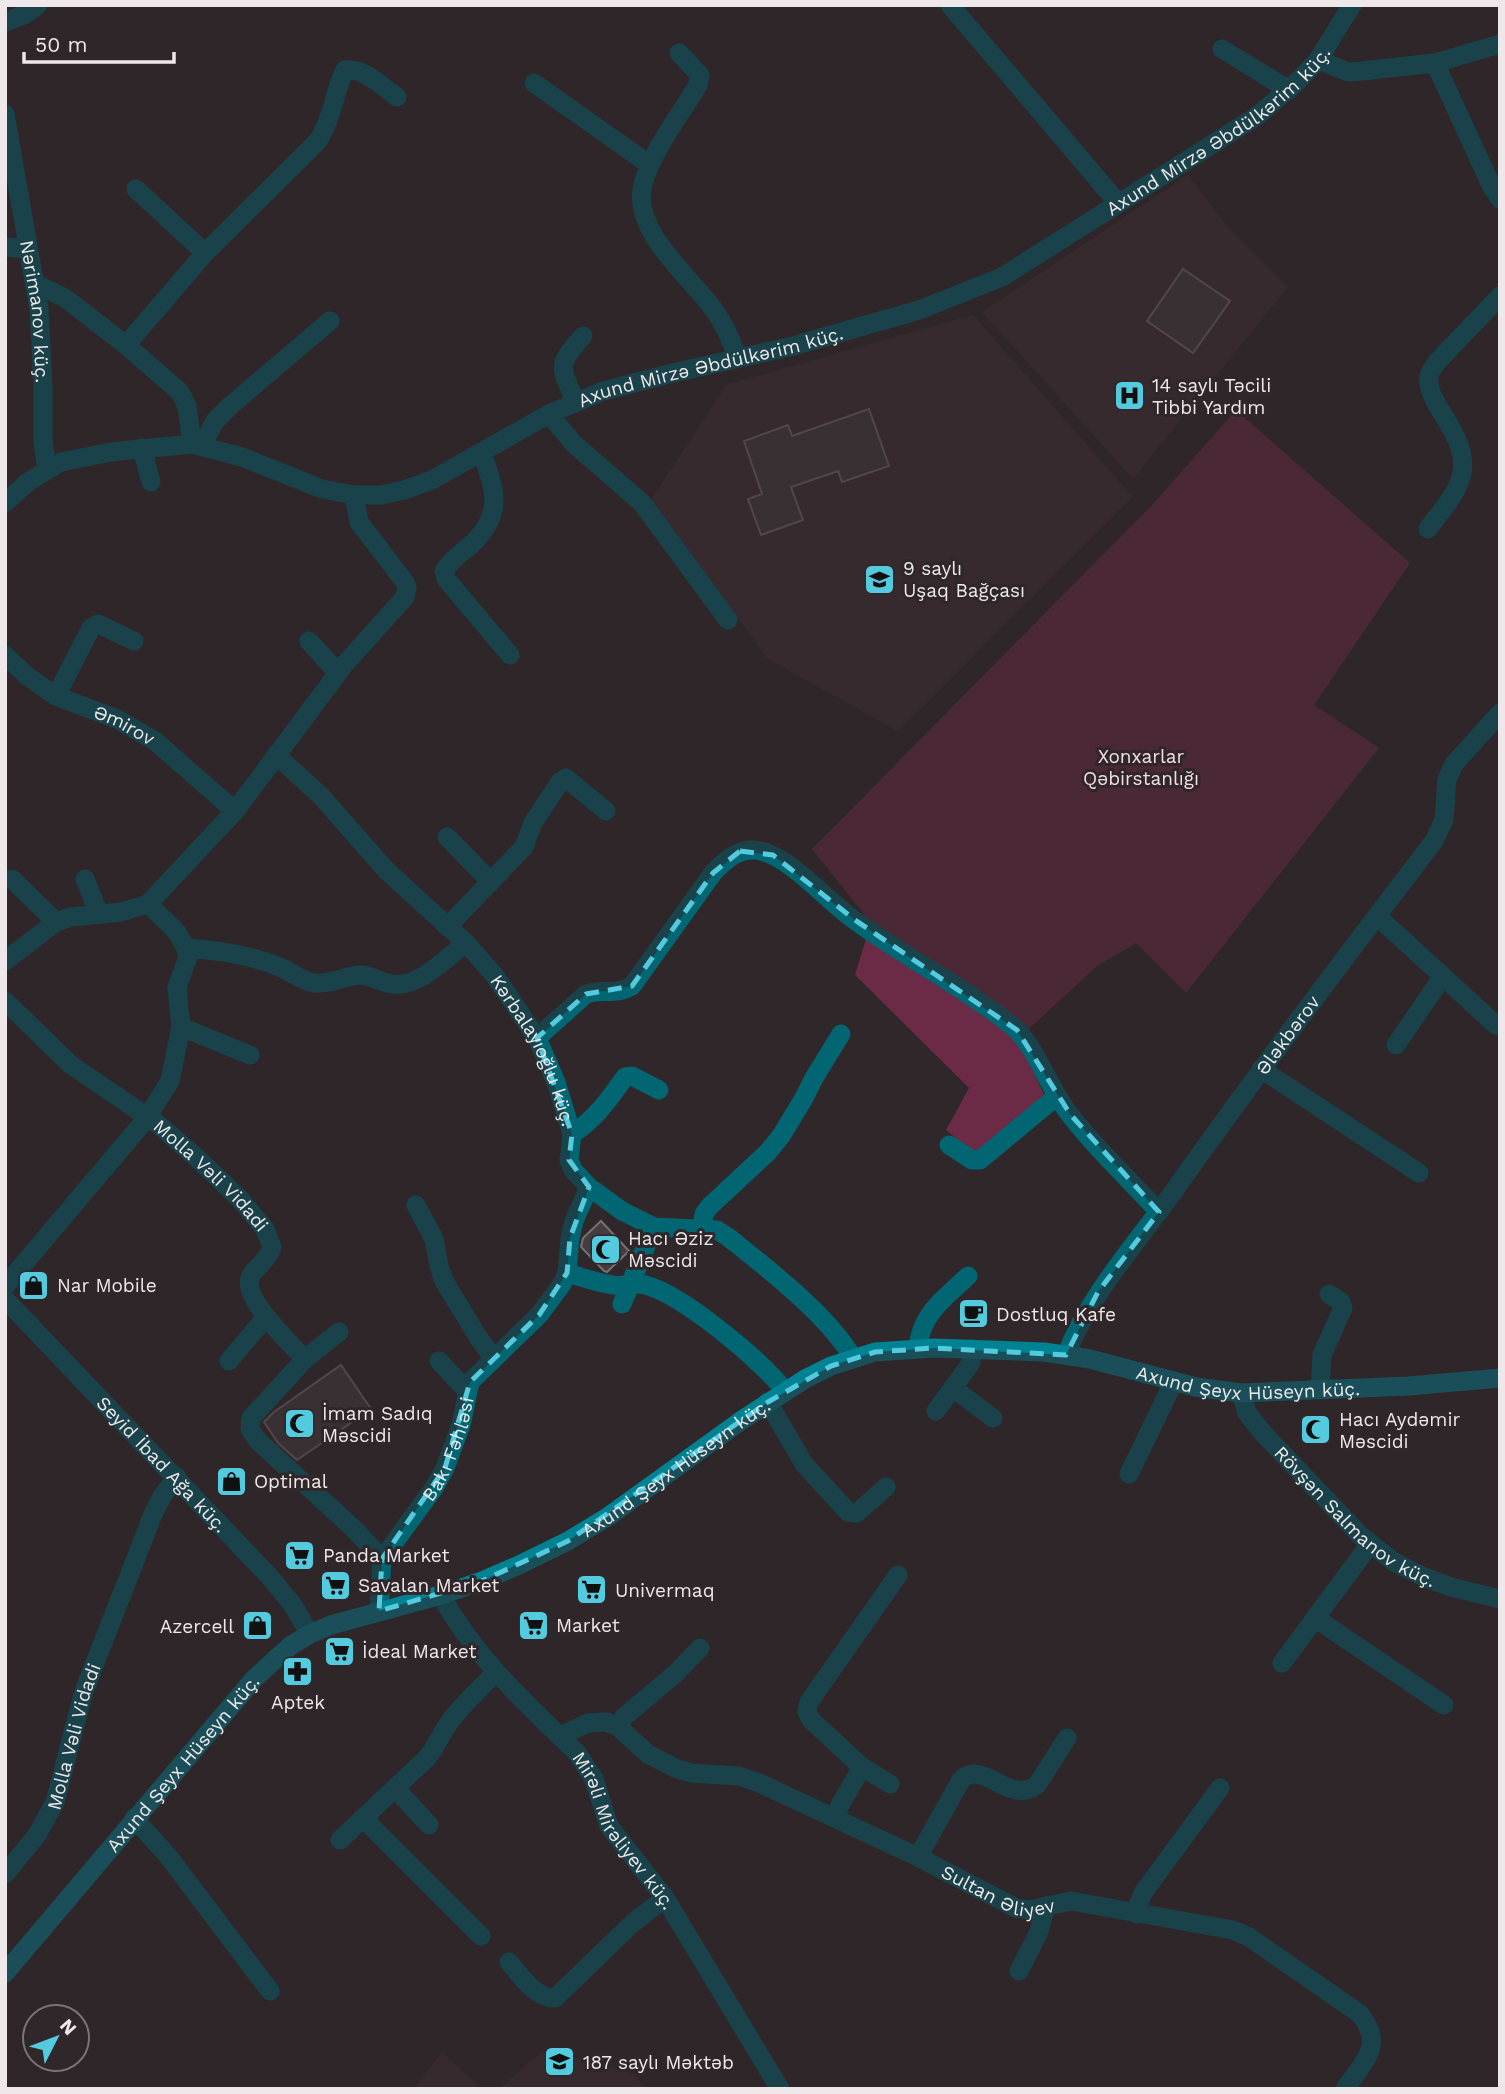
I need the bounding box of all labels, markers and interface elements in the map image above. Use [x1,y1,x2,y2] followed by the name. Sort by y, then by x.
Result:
[24,21,175,65] scale bar
[35,32,87,57] text: 50 m
[1102,42,1335,220] street label: Axund Mirzə Əbdülkərim küç.
[16,238,54,383] street label: Nərimanov küç.
[574,321,846,412] street label: Axund Mirzə Əbdülkərim küç.
[1152,374,1271,419] place label: 14 saylı Təcili Tibbi Yardım
[1112,379,1146,413] hospital icon: 14 saylı Təcili Tibbi Yardım
[903,557,1025,602] place label: 9 saylı Uşaq Bağçası
[863,562,897,596] school or university icon: 9 saylı Uşaq Bağçası
[91,700,159,750] street label: Əmirov
[1083,745,1199,790] park label: Xonxarlar Qəbirstanlığı
[486,970,580,1129] street label: Kərbalayıoğlu küç.
[1251,991,1324,1079] street label: Ələkbərov
[149,1114,274,1236] street label: Molla Vəli Vidadi
[628,1227,714,1272] place label: Hacı Əziz Məscidi
[588,1232,622,1266] mosque icon: Hacı Əziz Məscidi
[17,1268,51,1302] shop icon: Nar Mobile
[57,1274,157,1297] place label: Nar Mobile
[956,1297,990,1331] cafe icon: Dostluq Kafe
[996,1303,1116,1326] place label: Dostluq Kafe
[1134,1360,1360,1404] street label: Axund Şeyx Hüseyn küç.
[92,1391,233,1537] street label: Seyid İbad Ağa küç.
[577,1393,775,1542] street label: Axund Şeyx Hüseyn küç.
[417,1395,478,1506] street label: Bakı Fəhləsi
[322,1402,433,1447] place label: İmam Sadıq Məscidi
[282,1407,316,1441] mosque icon: İmam Sadıq Məscidi
[1339,1408,1460,1453] place label: Hacı Aydəmir Məscidi
[1299,1413,1333,1447] mosque icon: Hacı Aydəmir Məscidi
[1270,1441,1439,1592] street label: Rövşən Salmanov küç.
[214,1464,248,1498] shop icon: Optimal
[254,1470,328,1493] place label: Optimal
[283,1538,317,1572] supermarket icon: Panda Market
[323,1544,450,1567] place label: Panda Market
[318,1568,352,1602] supermarket icon: Savalan Market
[575,1573,609,1607] supermarket icon: Univermaq
[358,1574,499,1597] place label: Savalan Market
[615,1579,715,1602] place label: Univermaq
[516,1608,550,1642] supermarket icon: Market
[240,1609,274,1643] shop icon: Azercell
[556,1614,620,1637] place label: Market
[160,1615,234,1638] place label: Azercell
[322,1634,356,1668] supermarket icon: İdeal Market
[362,1640,476,1663] place label: İdeal Market
[281,1654,315,1688] pharmacy icon: Aptek
[42,1660,105,1812] street label: Molla Vəli Vidadi
[101,1669,264,1857] street label: Axund Şeyx Hüseyn küç.
[271,1691,325,1714] place label: Aptek
[568,1747,681,1913] street label: Mirəli Mirəliyev küç.
[938,1860,1057,1922] street label: Sultan Əliyev
[21,2003,91,2073] north arrow
[55,2014,82,2040] text: N
[543,2045,577,2079] school or university icon: 187 saylı Məktəb
[583,2051,734,2074] place label: 187 saylı Məktəb

